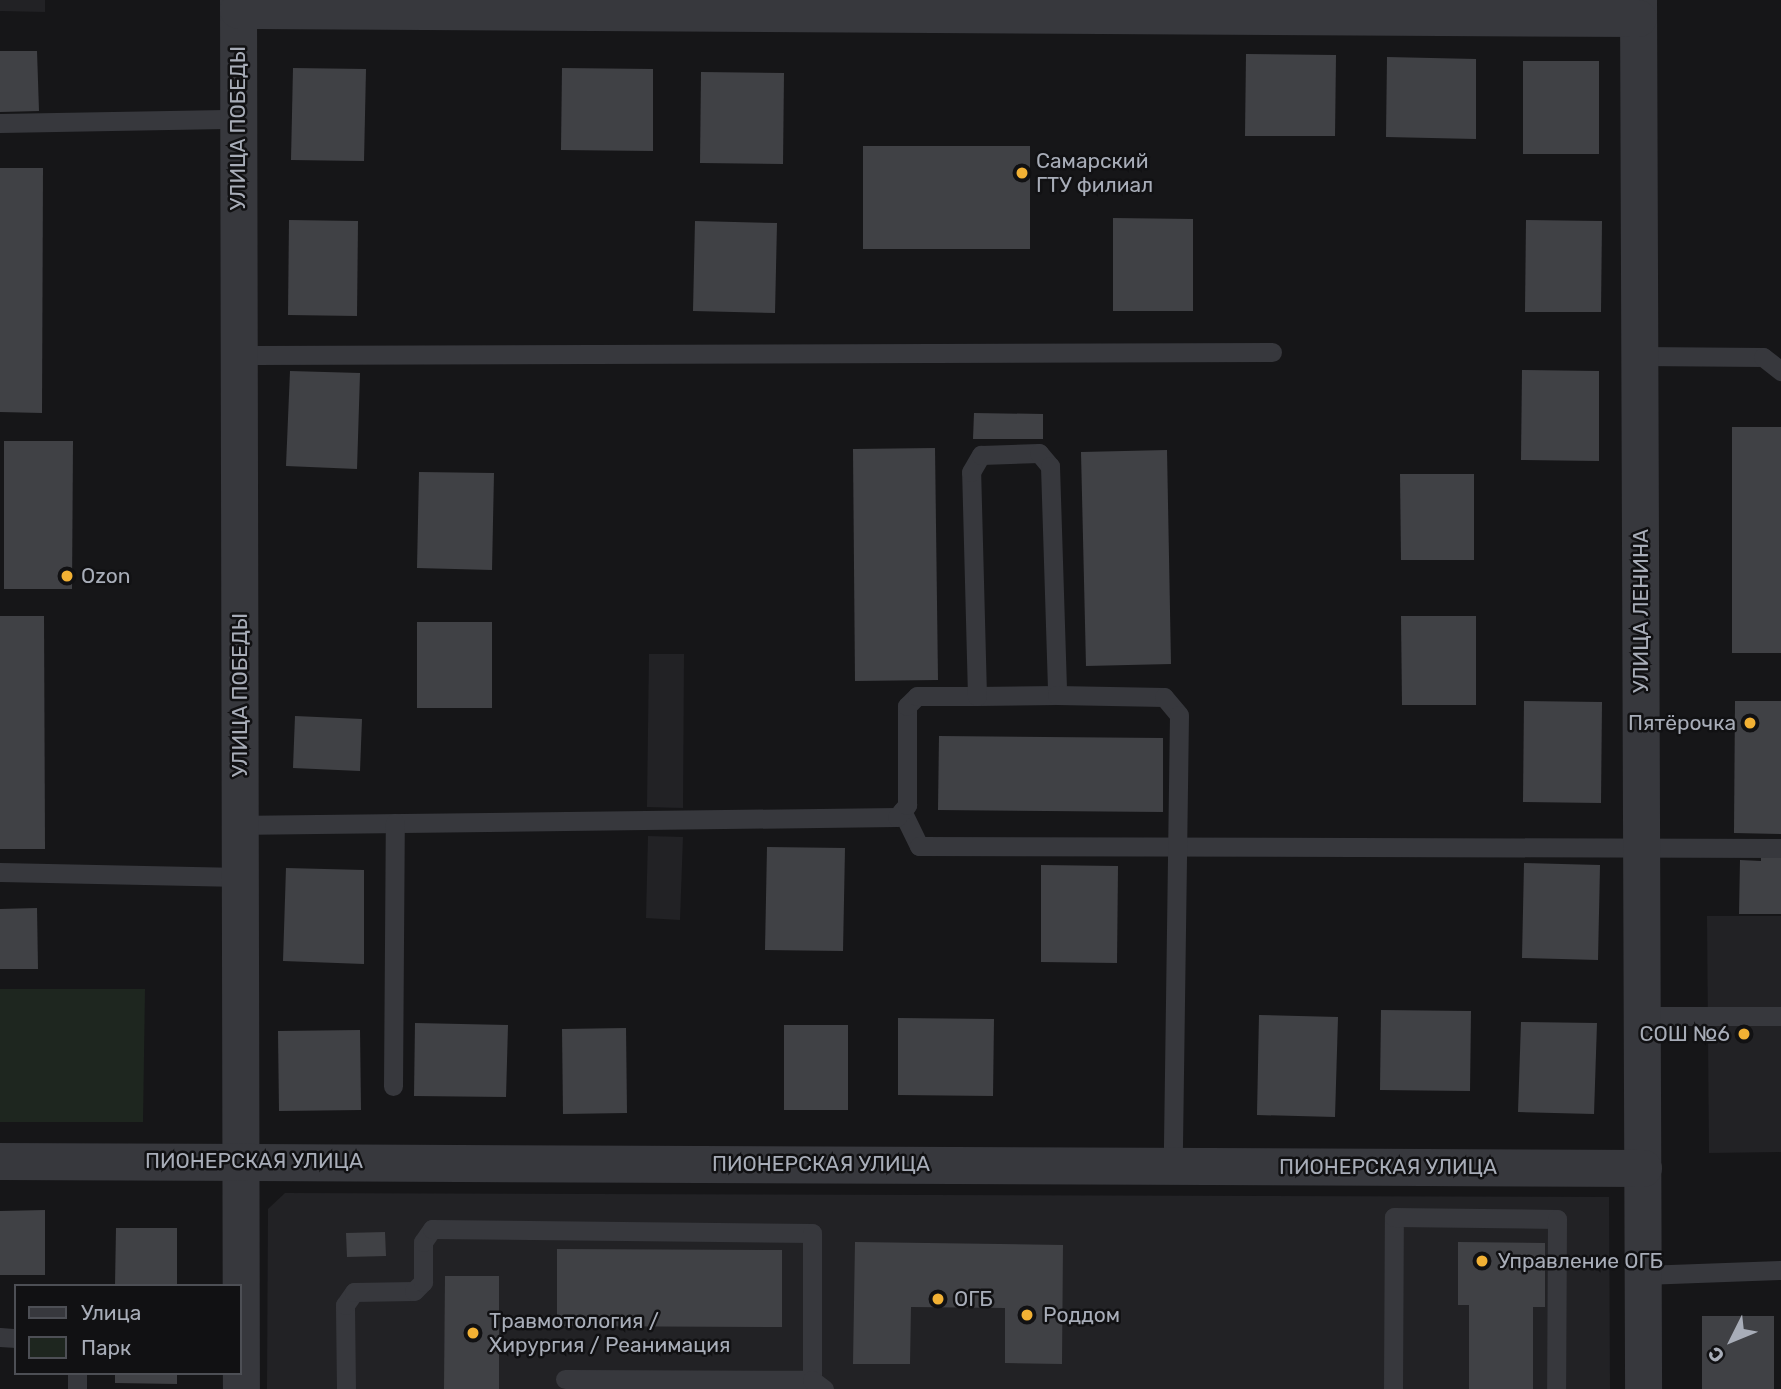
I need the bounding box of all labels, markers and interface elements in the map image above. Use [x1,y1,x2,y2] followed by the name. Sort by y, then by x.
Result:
[225,46,251,210] street label: УЛИЦА ПОБЕДЫ
[1036,148,1153,198] place label: Самарский ГТУ филиал
[1014,165,1030,181] marker: Самарский ГТУ филиал
[1628,529,1654,693] street label: УЛИЦА ЛЕНИНА
[81,563,131,589] place label: Ozon
[59,568,75,584] marker: Ozon
[227,613,253,777] street label: УЛИЦА ПОБЕДЫ
[1628,710,1736,736] place label: Пятёрочка
[1742,715,1758,731] marker: Пятёрочка
[1640,1021,1730,1047] place label: СОШ №6
[1736,1026,1752,1042] marker: СОШ №6
[145,1148,363,1174] street label: ПИОНЕРСКАЯ УЛИЦА
[712,1151,930,1177] street label: ПИОНЕРСКАЯ УЛИЦА
[1279,1154,1497,1180] street label: ПИОНЕРСКАЯ УЛИЦА
[1498,1248,1663,1274] place label: Управление ОГБ
[1472,1251,1492,1271] marker: Управление ОГБ
[14,1284,242,1375] legend
[954,1286,993,1312] place label: ОГБ
[928,1289,948,1309] marker: ОГБ
[81,1300,141,1325] text: Улица
[1043,1302,1120,1328] place label: Роддом
[1017,1305,1037,1325] marker: Роддом
[1697,1305,1767,1375] north arrow
[489,1308,730,1358] place label: Травмотология / Хирургия / Реанимация
[463,1323,483,1343] marker: Травмотология / Хирургия / Реанимация
[81,1335,131,1360] text: Парк
[1703,1342,1729,1367] text: С

